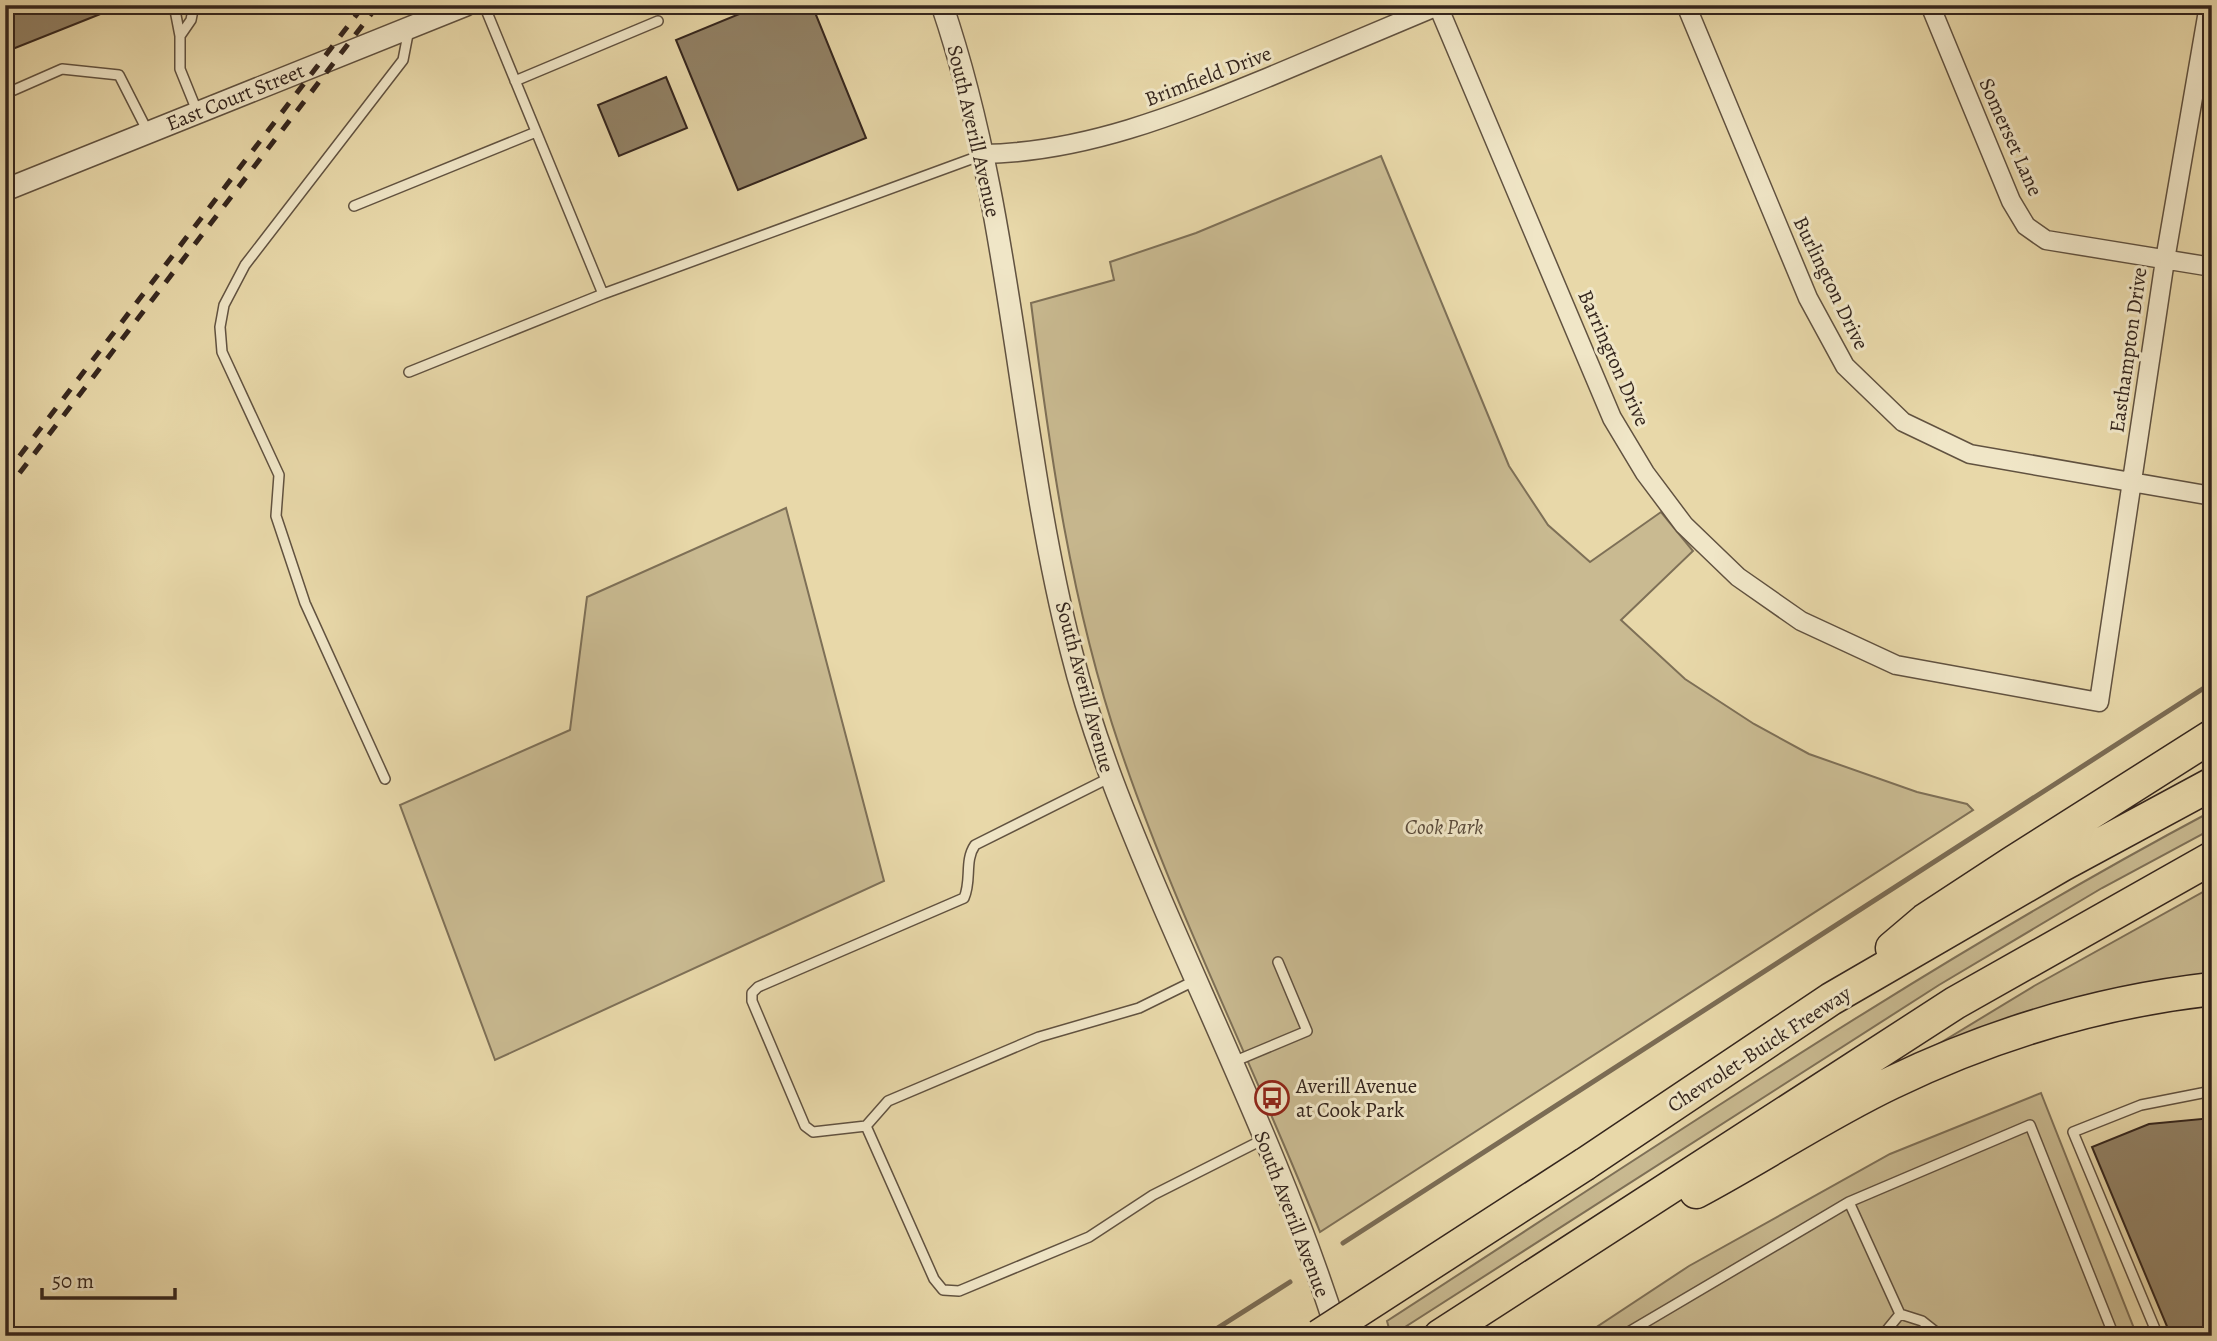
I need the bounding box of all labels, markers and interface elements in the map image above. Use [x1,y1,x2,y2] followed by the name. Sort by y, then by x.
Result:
[1141,39,1275,113] street label: Brimfield Drive
[941,42,1007,220] street label: South Averill Avenue
[162,57,308,137] street label: East Court Street
[1973,74,2049,200] street label: Somerset Lane
[1787,212,1875,354] street label: Burlington Drive
[2103,265,2153,435] street label: Easthampton Drive
[1571,285,1657,431] street label: Barrington Drive
[1049,598,1121,776] street label: South Averill Avenue
[1405,813,1483,841] park label: Cook Park
[1662,979,1857,1119] street label: Chevrolet-Buick Freeway
[1295,1072,1417,1124] place label: Averill Avenue at Cook Park
[1253,1079,1291,1117] bus stop icon: Averill Avenue at Cook Park
[1247,1127,1337,1301] street label: South Averill Avenue
[42,1257,175,1301] scale bar
[52,1267,94,1295] text: 50 m

